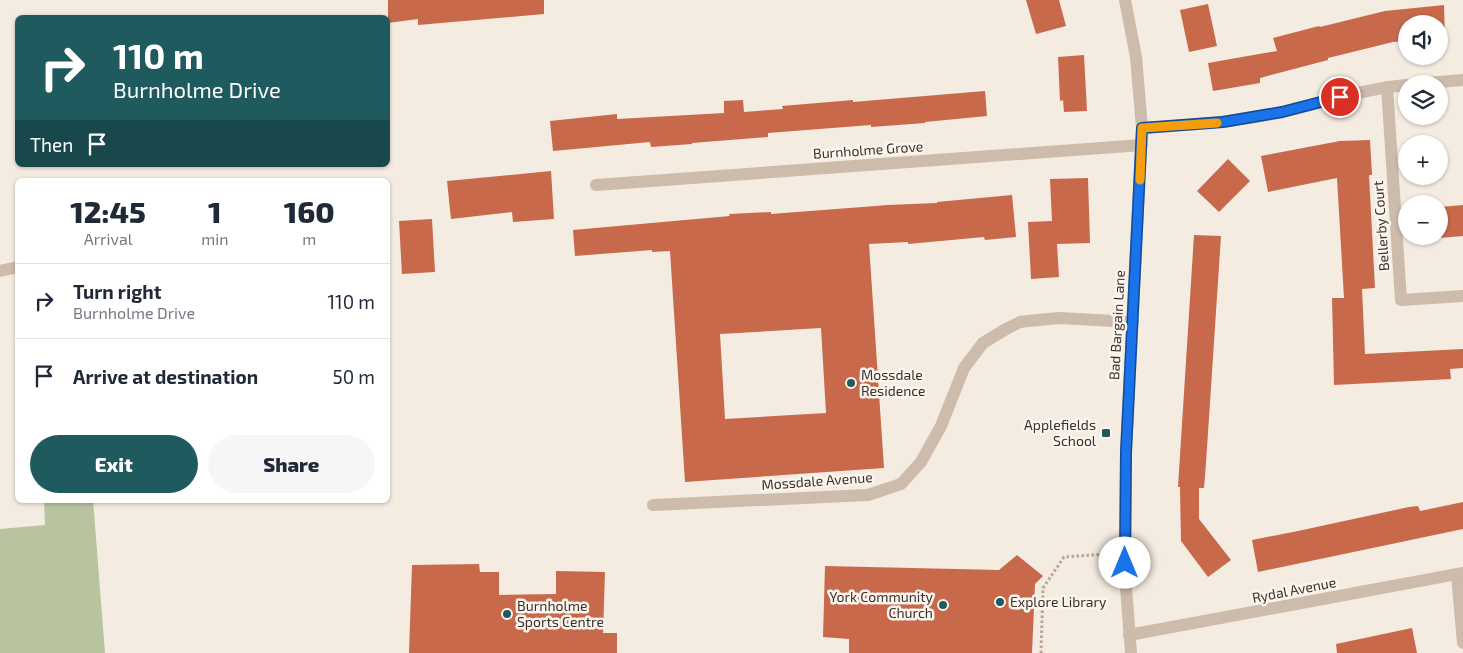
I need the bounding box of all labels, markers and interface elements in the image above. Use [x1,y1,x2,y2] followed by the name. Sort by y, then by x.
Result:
[1398,15,1448,245] map controls
[1398,15,1448,65] button: sound
[113,34,204,76] text: 110 m
[30,35,95,100] icon: right
[1398,75,1448,125] button: layers
[113,76,281,102] text: Burnholme Drive
[1319,76,1361,118] pin
[1326,83,1354,111] icon: arrive
[83,130,111,158] icon: arrive
[30,133,73,156] text: Then
[1398,135,1448,185] button: +
[812,137,924,162] street label: Burnholme Grove
[1369,180,1392,272] street label: Bellerby Court
[70,193,146,229] text: 12:45
[208,193,222,229] text: 1
[284,193,335,229] text: 160
[1398,195,1448,245] button: −
[84,229,132,248] text: Arrival
[201,229,228,248] text: min
[302,229,316,248] text: m
[1105,270,1128,380] street label: Bad Bargain Lane
[73,280,161,303] text: Turn right
[30,287,58,315] icon: right
[328,290,375,313] text: 110 m
[73,303,195,322] text: Burnholme Drive
[30,362,58,390] icon: arrive
[73,365,258,388] text: Arrive at destination
[332,365,375,388] text: 50 m
[861,366,926,399] place label: Mossdale Residence
[845,377,857,389] marker: Mossdale Residence
[1024,416,1097,449] place label: Applefields School
[1100,427,1112,439] marker: Applefields School
[30,435,198,493] button: Exit
[208,435,375,493] button: Share
[761,468,873,493] street label: Mossdale Avenue
[1098,536,1150,588] position arrow
[1250,573,1337,606] street label: Rydal Avenue
[829,588,934,621] place label: York Community Church
[1010,593,1107,610] place label: Explore Library
[994,596,1006,608] marker: Explore Library
[517,597,604,630] place label: Burnholme Sports Centre
[937,599,949,611] marker: York Community Church
[501,608,513,620] marker: Burnholme Sports Centre

